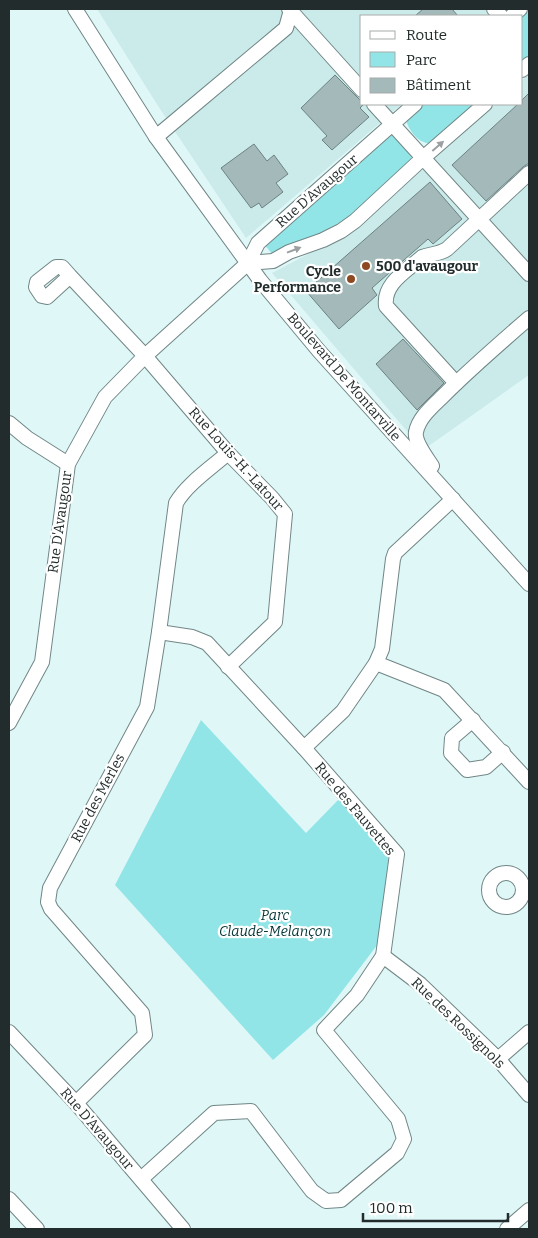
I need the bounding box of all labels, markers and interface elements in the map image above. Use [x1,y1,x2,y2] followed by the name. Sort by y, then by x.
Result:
[360,15,523,105] legend
[406,26,447,44] text: Route
[406,51,437,69] text: Parc
[406,76,471,94] text: Bâtiment
[431,140,444,151] one-way arrow
[273,151,361,231] street label: Rue D'Avaugour
[287,246,302,254] one-way arrow
[376,258,479,275] place label: 500 d'avaugour
[360,260,372,272] marker: 500 d'avaugour
[254,263,341,296] place label: Cycle Performance
[345,273,357,285] marker: Cycle Performance
[284,309,404,445] street label: Boulevard De Montarville
[185,404,287,514] street label: Rue Louis-H.-Latour
[44,470,76,574] street label: Rue D'Avaugour
[68,751,128,845] street label: Rue des Merles
[311,759,399,859] street label: Rue des Fauvettes
[219,907,331,940] park label: Parc Claude-Melançon
[408,974,508,1072] street label: Rue des Rossignols
[57,1085,137,1173] street label: Rue D'Avaugour
[363,1190,508,1222] scale bar
[370,1199,413,1217] text: 100 m

